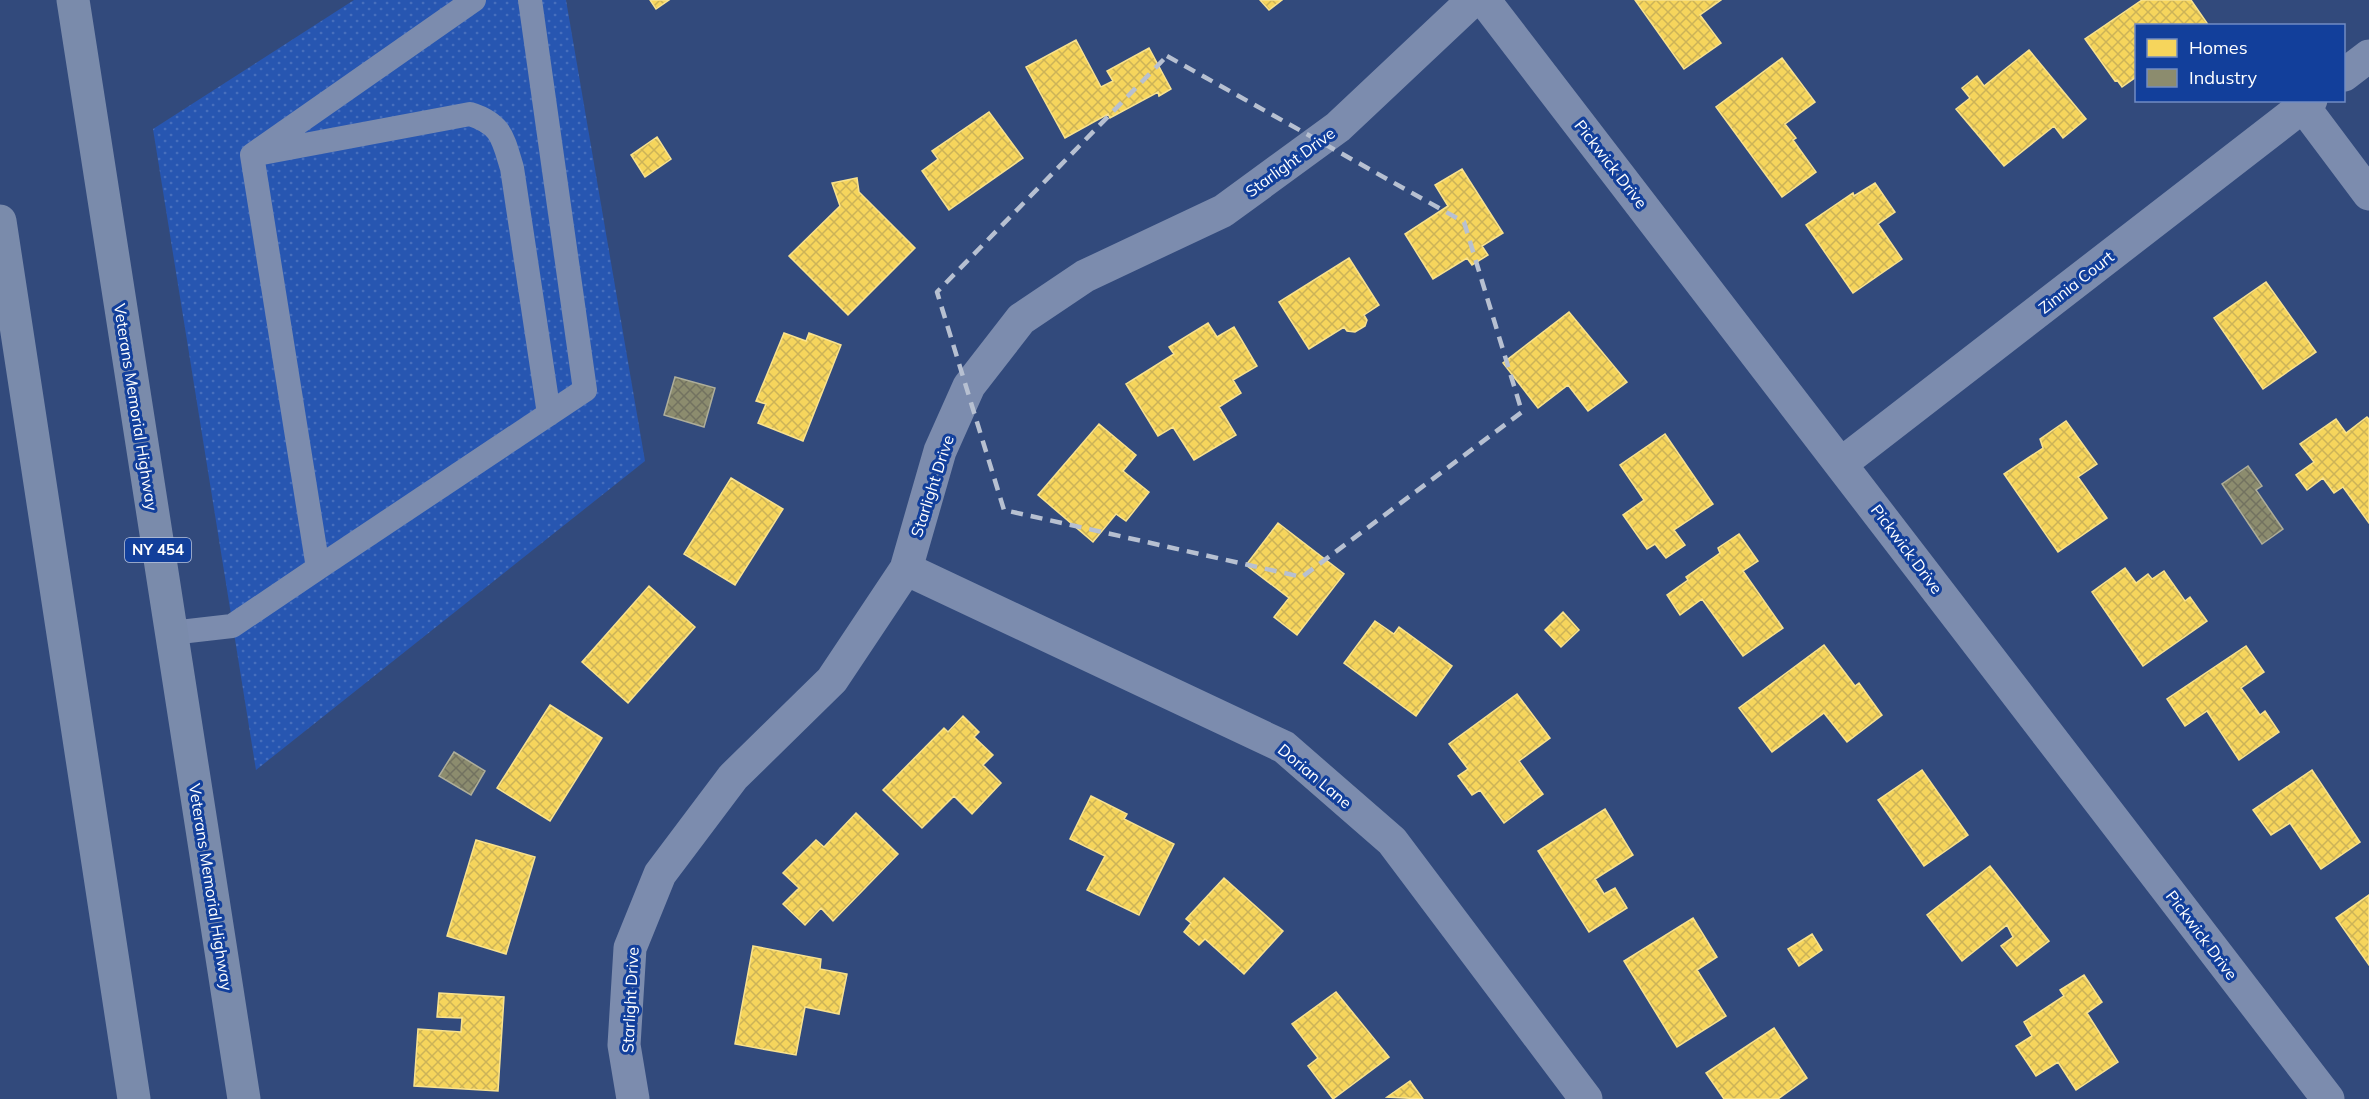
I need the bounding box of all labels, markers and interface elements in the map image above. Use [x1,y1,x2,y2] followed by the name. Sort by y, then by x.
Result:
[2135,24,2345,102] legend
[2189,36,2248,59] text: Homes
[2189,66,2258,89] text: Industry
[1570,116,1652,212] street label: Pickwick Drive
[1241,123,1339,201] street label: Starlight Drive
[2034,246,2118,318] street label: Zinnia Court
[110,302,162,513] street label: Veterans Memorial Highway
[906,432,958,540] street label: Starlight Drive
[1867,500,1947,598] street label: Pickwick Drive
[125,538,191,562] road number: NY 454
[1274,739,1356,813] street label: Dorian Lane
[185,782,237,993] street label: Veterans Memorial Highway
[2162,886,2242,984] street label: Pickwick Drive
[617,947,643,1053] street label: Starlight Drive

